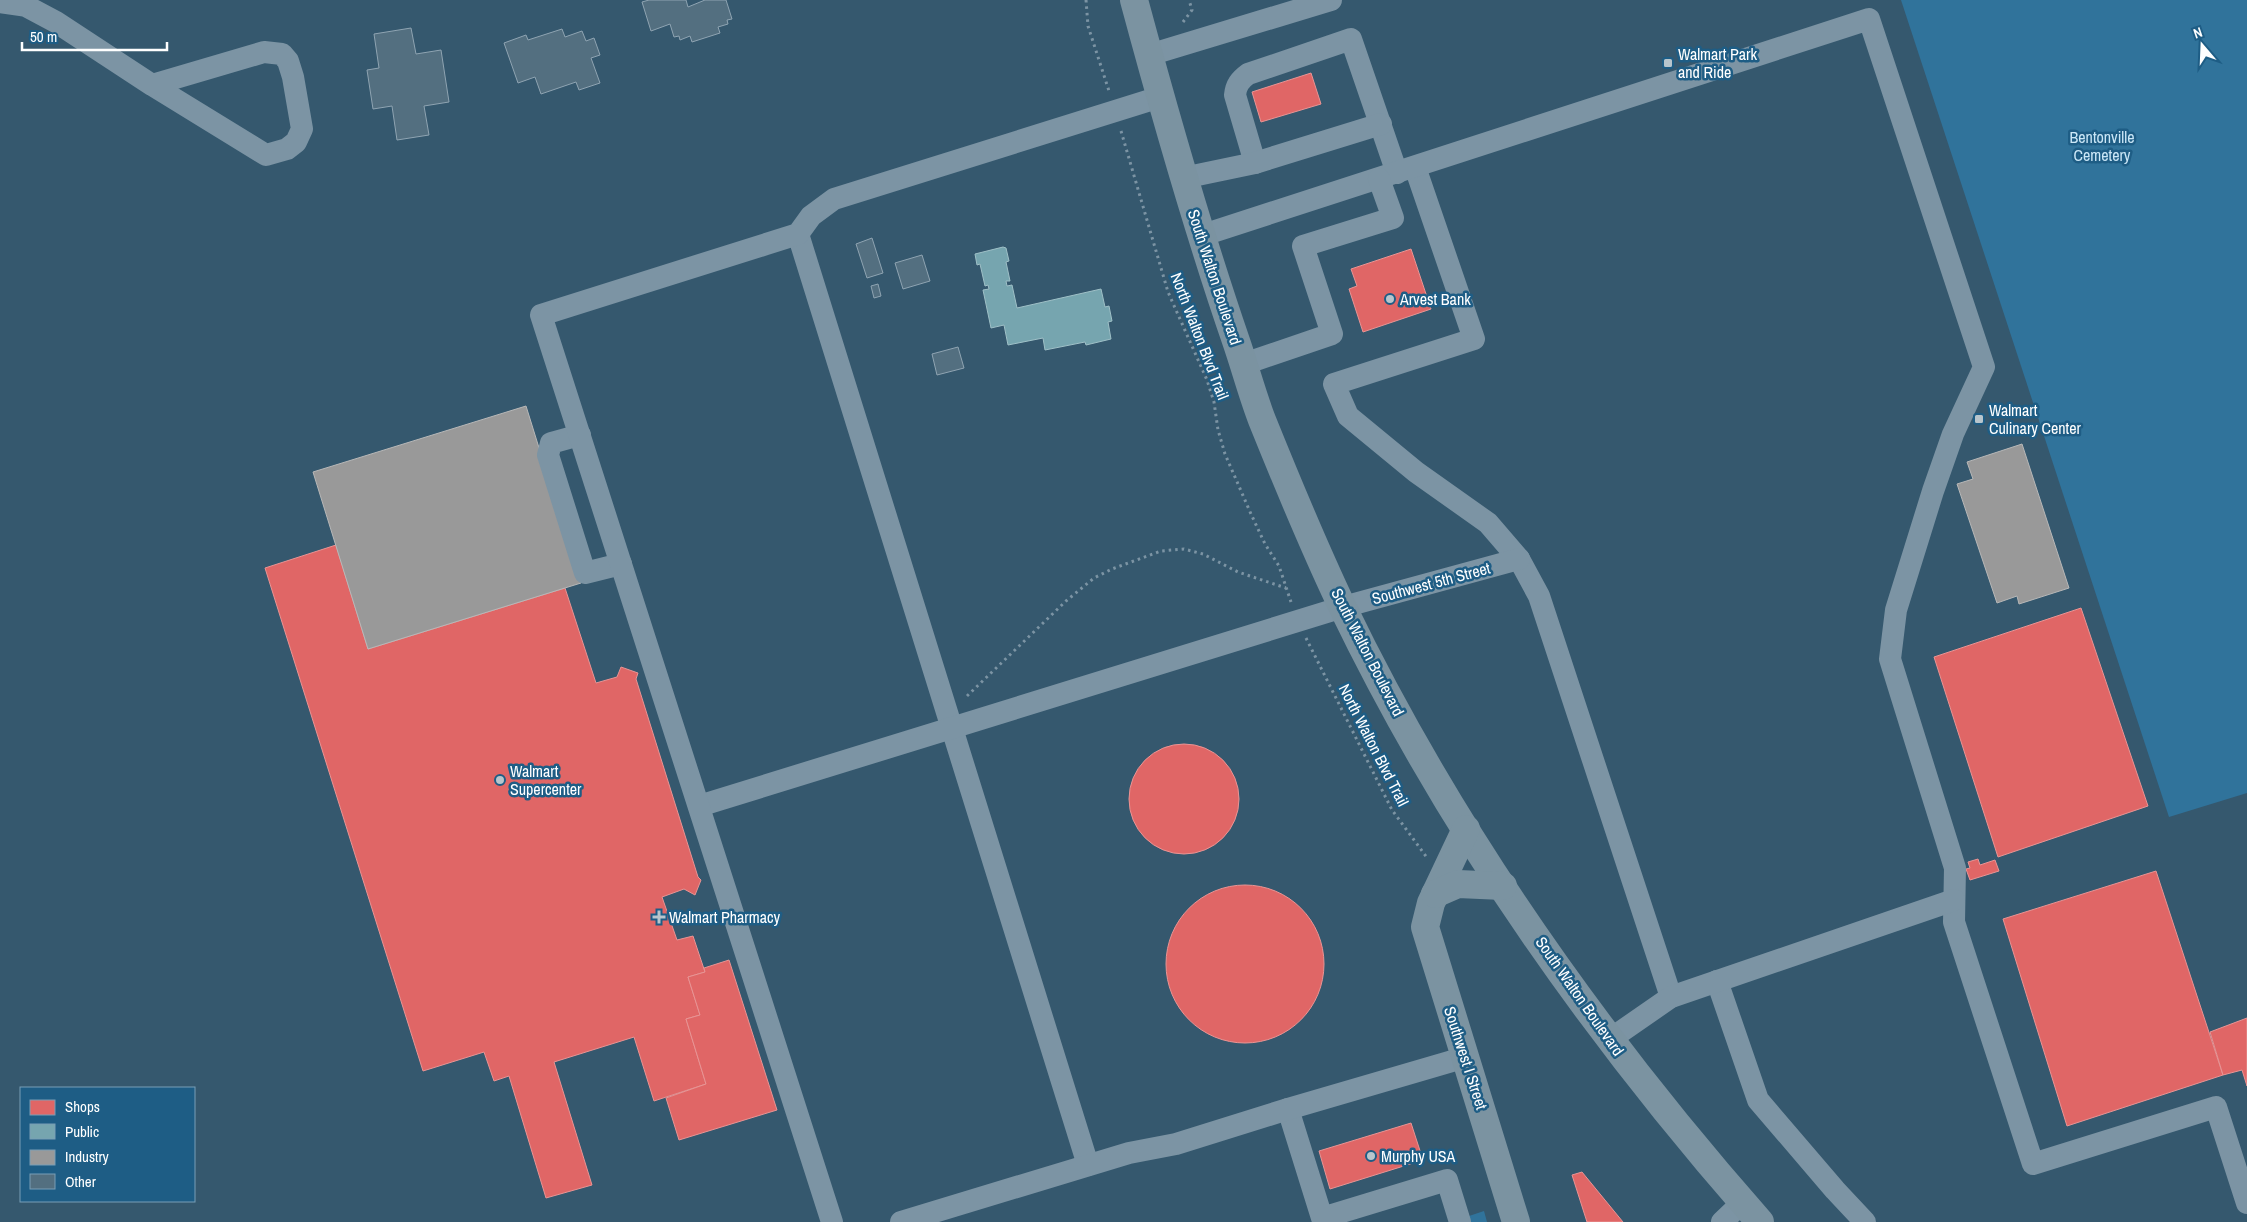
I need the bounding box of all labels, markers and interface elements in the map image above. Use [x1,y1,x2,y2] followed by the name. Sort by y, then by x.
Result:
[22,20,168,52] scale bar
[2177,20,2227,70] north arrow
[2191,23,2205,43] text: N
[30,26,57,47] text: 50 m
[1678,43,1757,83] place label: Walmart Park and Ride
[1662,57,1674,69] marker: Walmart Park and Ride
[2070,126,2134,166] park label: Bentonville Cemetery
[1183,207,1247,347] street label: South Walton Boulevard
[1166,269,1234,403] street label: North Walton Blvd Trail
[1399,288,1471,310] place label: Arvest Bank
[1384,293,1396,305] marker: Arvest Bank
[1989,399,2082,439] place label: Walmart Culinary Center
[1973,413,1985,425] marker: Walmart Culinary Center
[1369,557,1493,609] street label: Southwest 5th Street
[1326,584,1410,720] street label: South Walton Boulevard
[1334,680,1414,810] street label: North Walton Blvd Trail
[510,760,582,800] place label: Walmart Supercenter
[494,774,506,786] marker: Walmart Supercenter
[669,906,780,928] place label: Walmart Pharmacy
[653,911,665,923] marker: Walmart Pharmacy
[1531,932,1629,1060] street label: South Walton Boulevard
[1439,1004,1493,1113] street label: Southwest I Street
[20,1087,195,1202] legend
[65,1096,100,1117] text: Shops
[65,1121,99,1142] text: Public
[1381,1145,1456,1167] place label: Murphy USA
[65,1146,110,1167] text: Industry
[1365,1150,1377,1162] marker: Murphy USA
[65,1171,96,1192] text: Other

